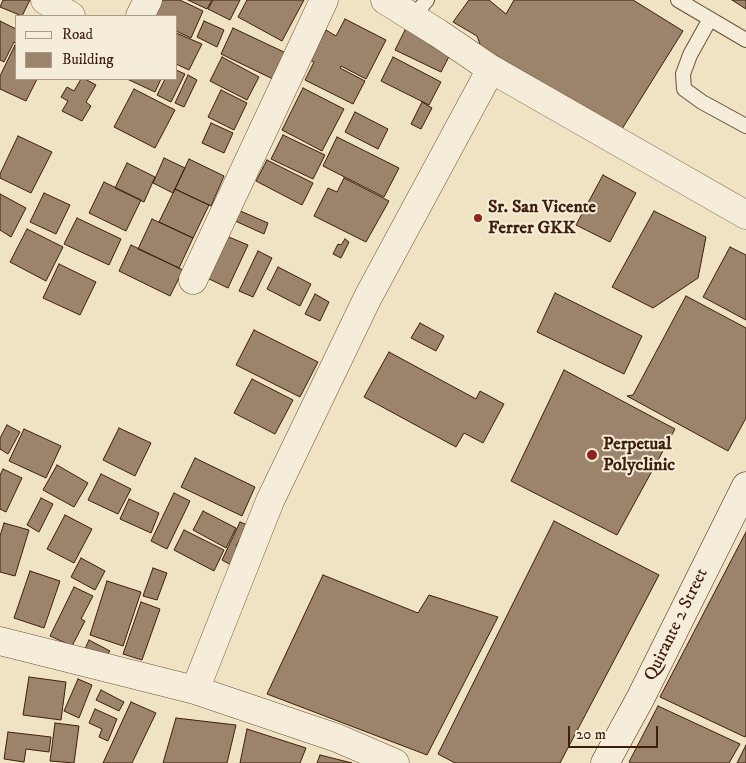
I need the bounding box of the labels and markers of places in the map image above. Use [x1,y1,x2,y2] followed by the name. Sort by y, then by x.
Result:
[488,197,596,240] place label: Sr. San Vicente Ferrer GKK
[472,212,484,224] marker: Sr. San Vicente Ferrer GKK
[603,434,675,476] place label: Perpetual Polyclinic
[585,448,599,462] marker: Perpetual Polyclinic

